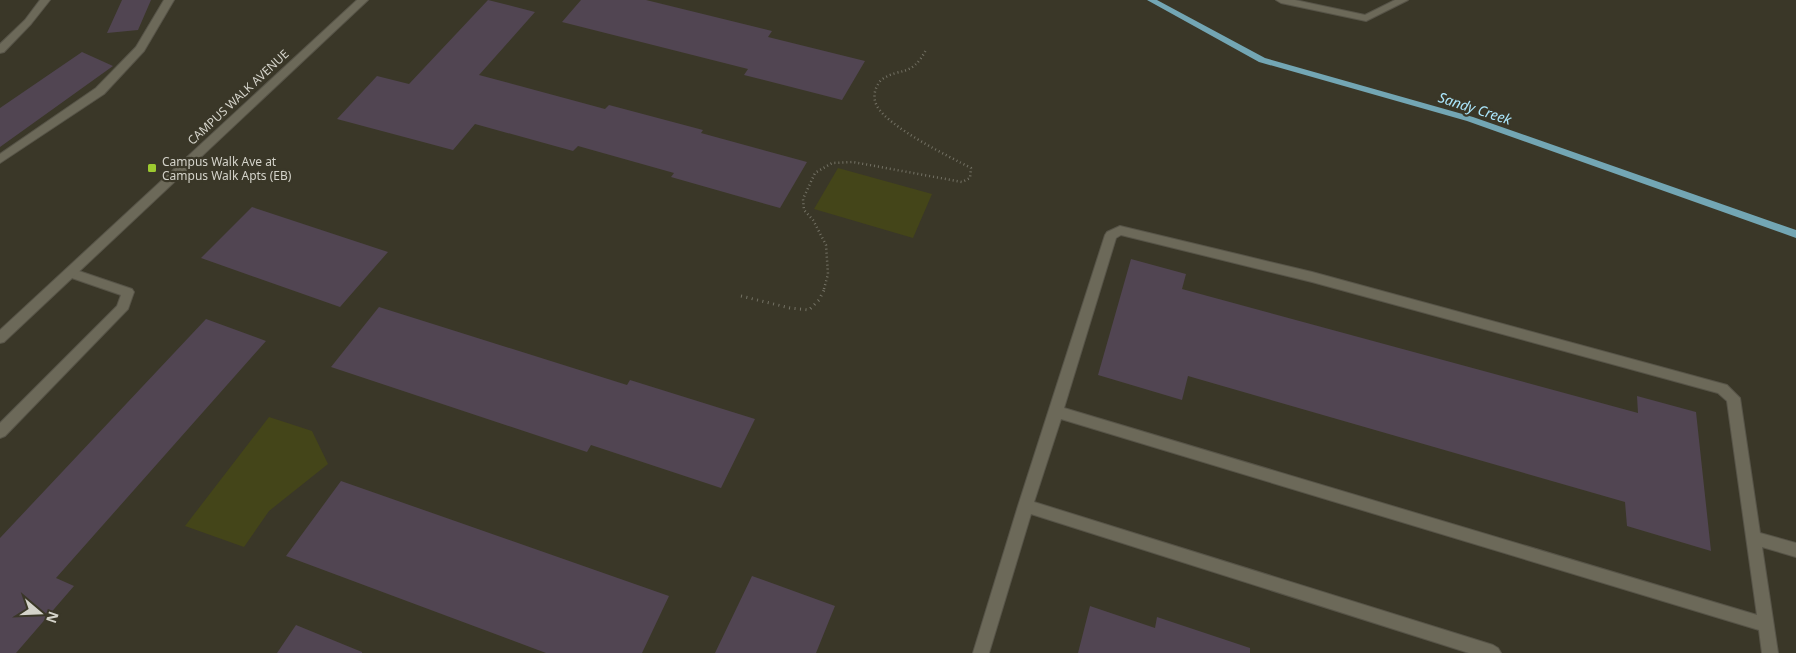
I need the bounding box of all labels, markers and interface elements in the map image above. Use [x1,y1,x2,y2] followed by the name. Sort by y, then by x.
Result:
[184,46,292,148] street label: CAMPUS WALK AVENUE
[1436,87,1515,129] water label: Sandy Creek
[162,153,292,184] place label: Campus Walk Ave at Campus Walk Apts (EB)
[146,162,158,174] marker: Campus Walk Ave at Campus Walk Apts (EB)
[15,588,65,638] north arrow
[42,609,64,626] text: N

